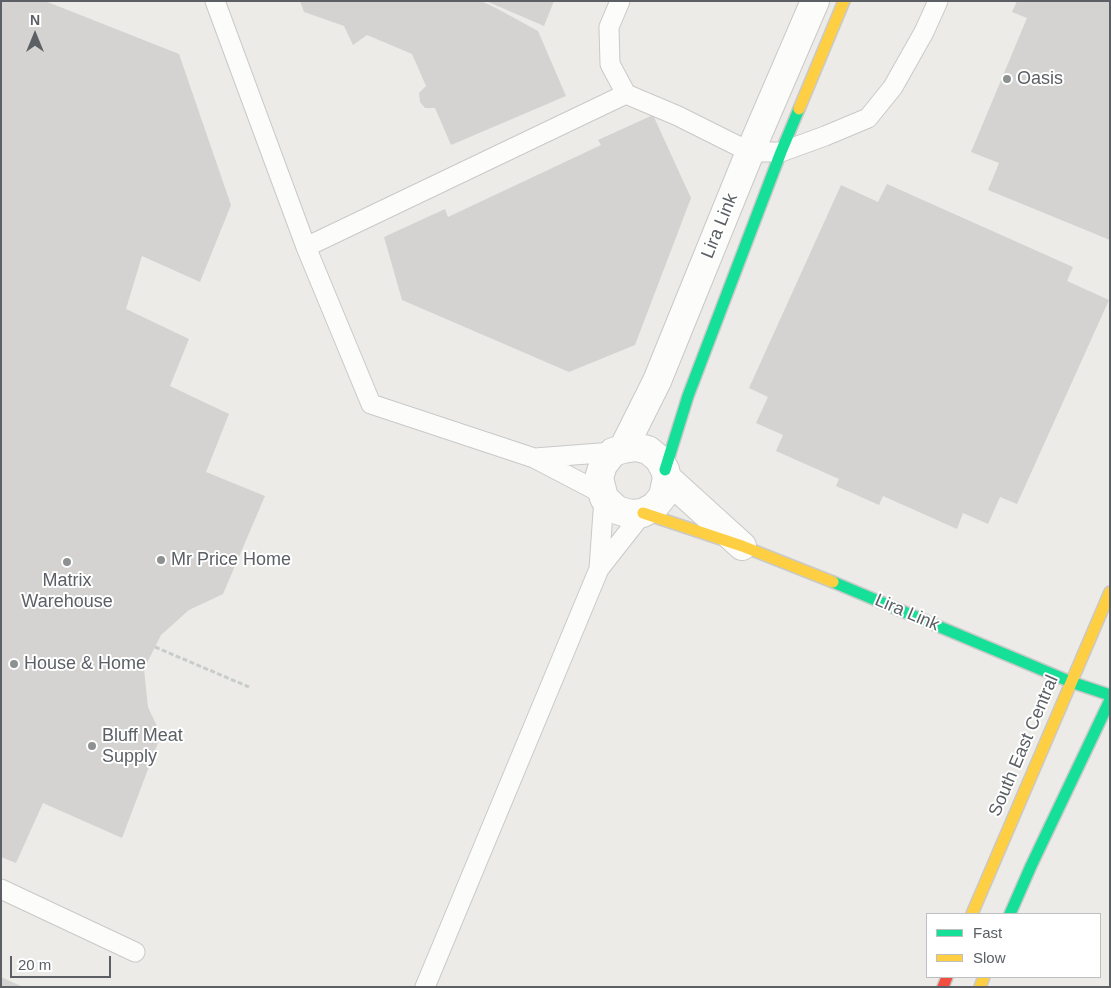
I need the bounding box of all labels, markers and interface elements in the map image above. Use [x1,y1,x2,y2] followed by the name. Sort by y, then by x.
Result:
[10,10,60,60] north arrow
[30,12,40,28] text: N
[1017,68,1063,90] place label: Oasis
[1001,73,1013,85] marker: Oasis
[697,190,743,262] street label: Lira Link
[171,549,291,571] place label: Mr Price Home
[155,554,167,566] marker: Mr Price Home
[61,556,73,568] marker: Matrix Warehouse
[21,570,113,612] place label: Matrix Warehouse
[871,590,943,636] street label: Lira Link
[24,653,146,675] place label: House & Home
[8,658,20,670] marker: House & Home
[985,672,1063,820] street label: South East Central
[102,725,183,768] place label: Bluff Meat Supply
[86,740,98,752] marker: Bluff Meat Supply
[926,913,1101,978] legend
[973,924,1002,941] text: Fast
[12,946,114,978] scale bar
[973,949,1006,966] text: Slow
[18,956,51,973] text: 20 m

